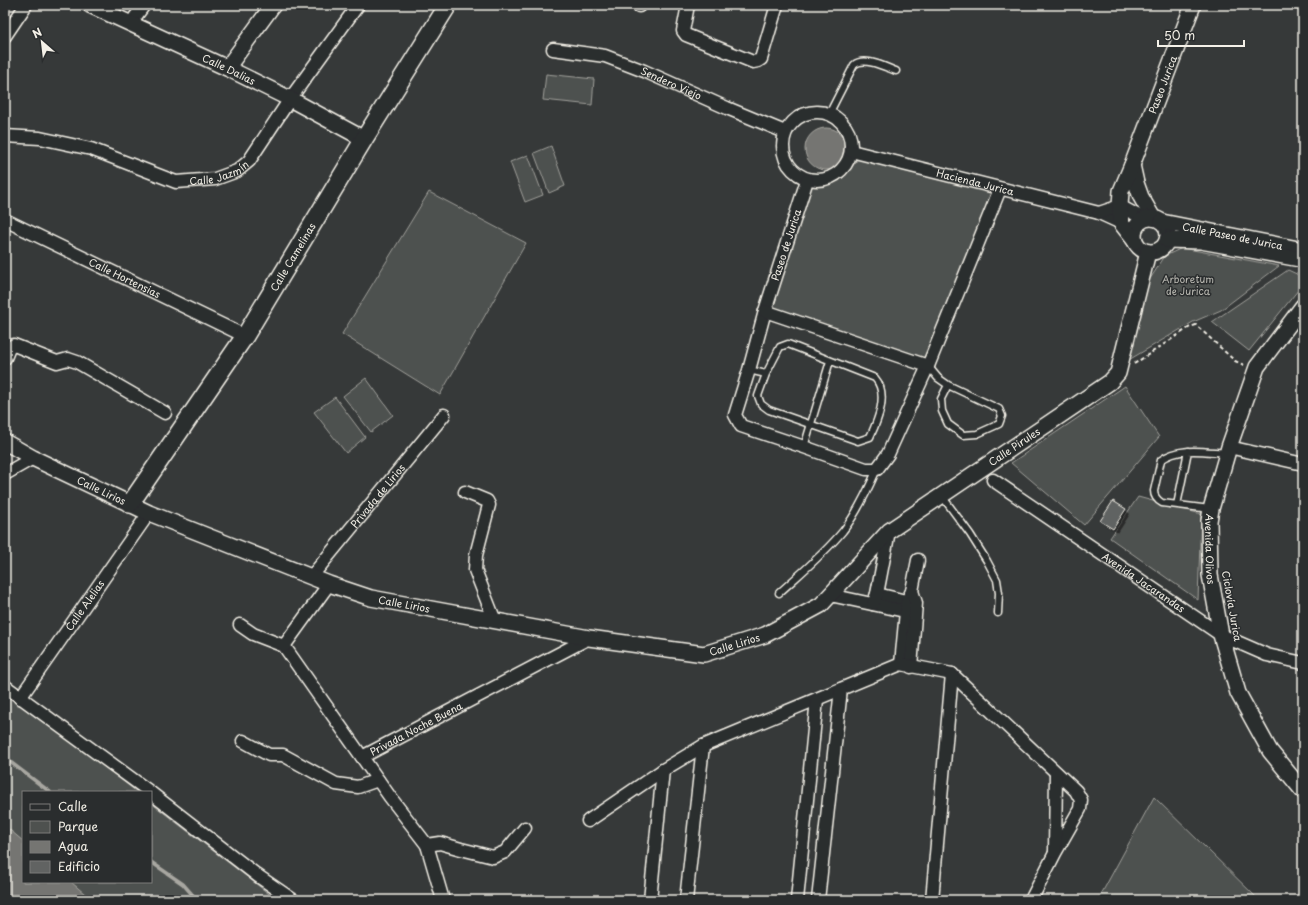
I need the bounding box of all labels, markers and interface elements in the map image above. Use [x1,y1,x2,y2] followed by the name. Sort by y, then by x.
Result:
[22,22,62,62] north arrow
[1158,22,1244,48] scale bar
[29,23,45,42] text: N
[1164,26,1195,44] text: 50 m
[200,50,259,88] street label: Calle Dalias
[1144,53,1180,116] street label: Paseo Jurica
[639,63,705,103] street label: Sendero Viejo
[189,156,252,188] street label: Calle Jazmín
[935,165,1016,199] street label: Hacienda Jurica
[767,206,804,283] street label: Paseo de Jurica
[1181,218,1285,253] street label: Calle Paseo de Jurica
[266,219,319,294] street label: Calle Camelinas
[87,254,164,301] street label: Calle Hortensias
[1162,271,1214,298] park label: Arboretum de Jurica
[985,423,1043,469] street label: Calle Pirules
[346,460,408,531] street label: Privada de Lirios
[75,472,129,508] street label: Calle Lirios
[1202,513,1220,586] street label: Avenida Olivos
[1099,548,1189,616] street label: Avenida Jacarandas
[1219,569,1246,643] street label: Ciclovía Jurica
[61,576,107,634] street label: Calle Alelias
[377,591,432,616] street label: Calle Lirios
[707,629,762,659] street label: Calle Lirios
[367,697,465,759] street label: Privada Noche Buena
[22,791,152,883] legend
[58,797,88,815] text: Calle
[58,817,98,835] text: Parque
[58,837,89,855] text: Agua
[58,857,100,875] text: Edificio

